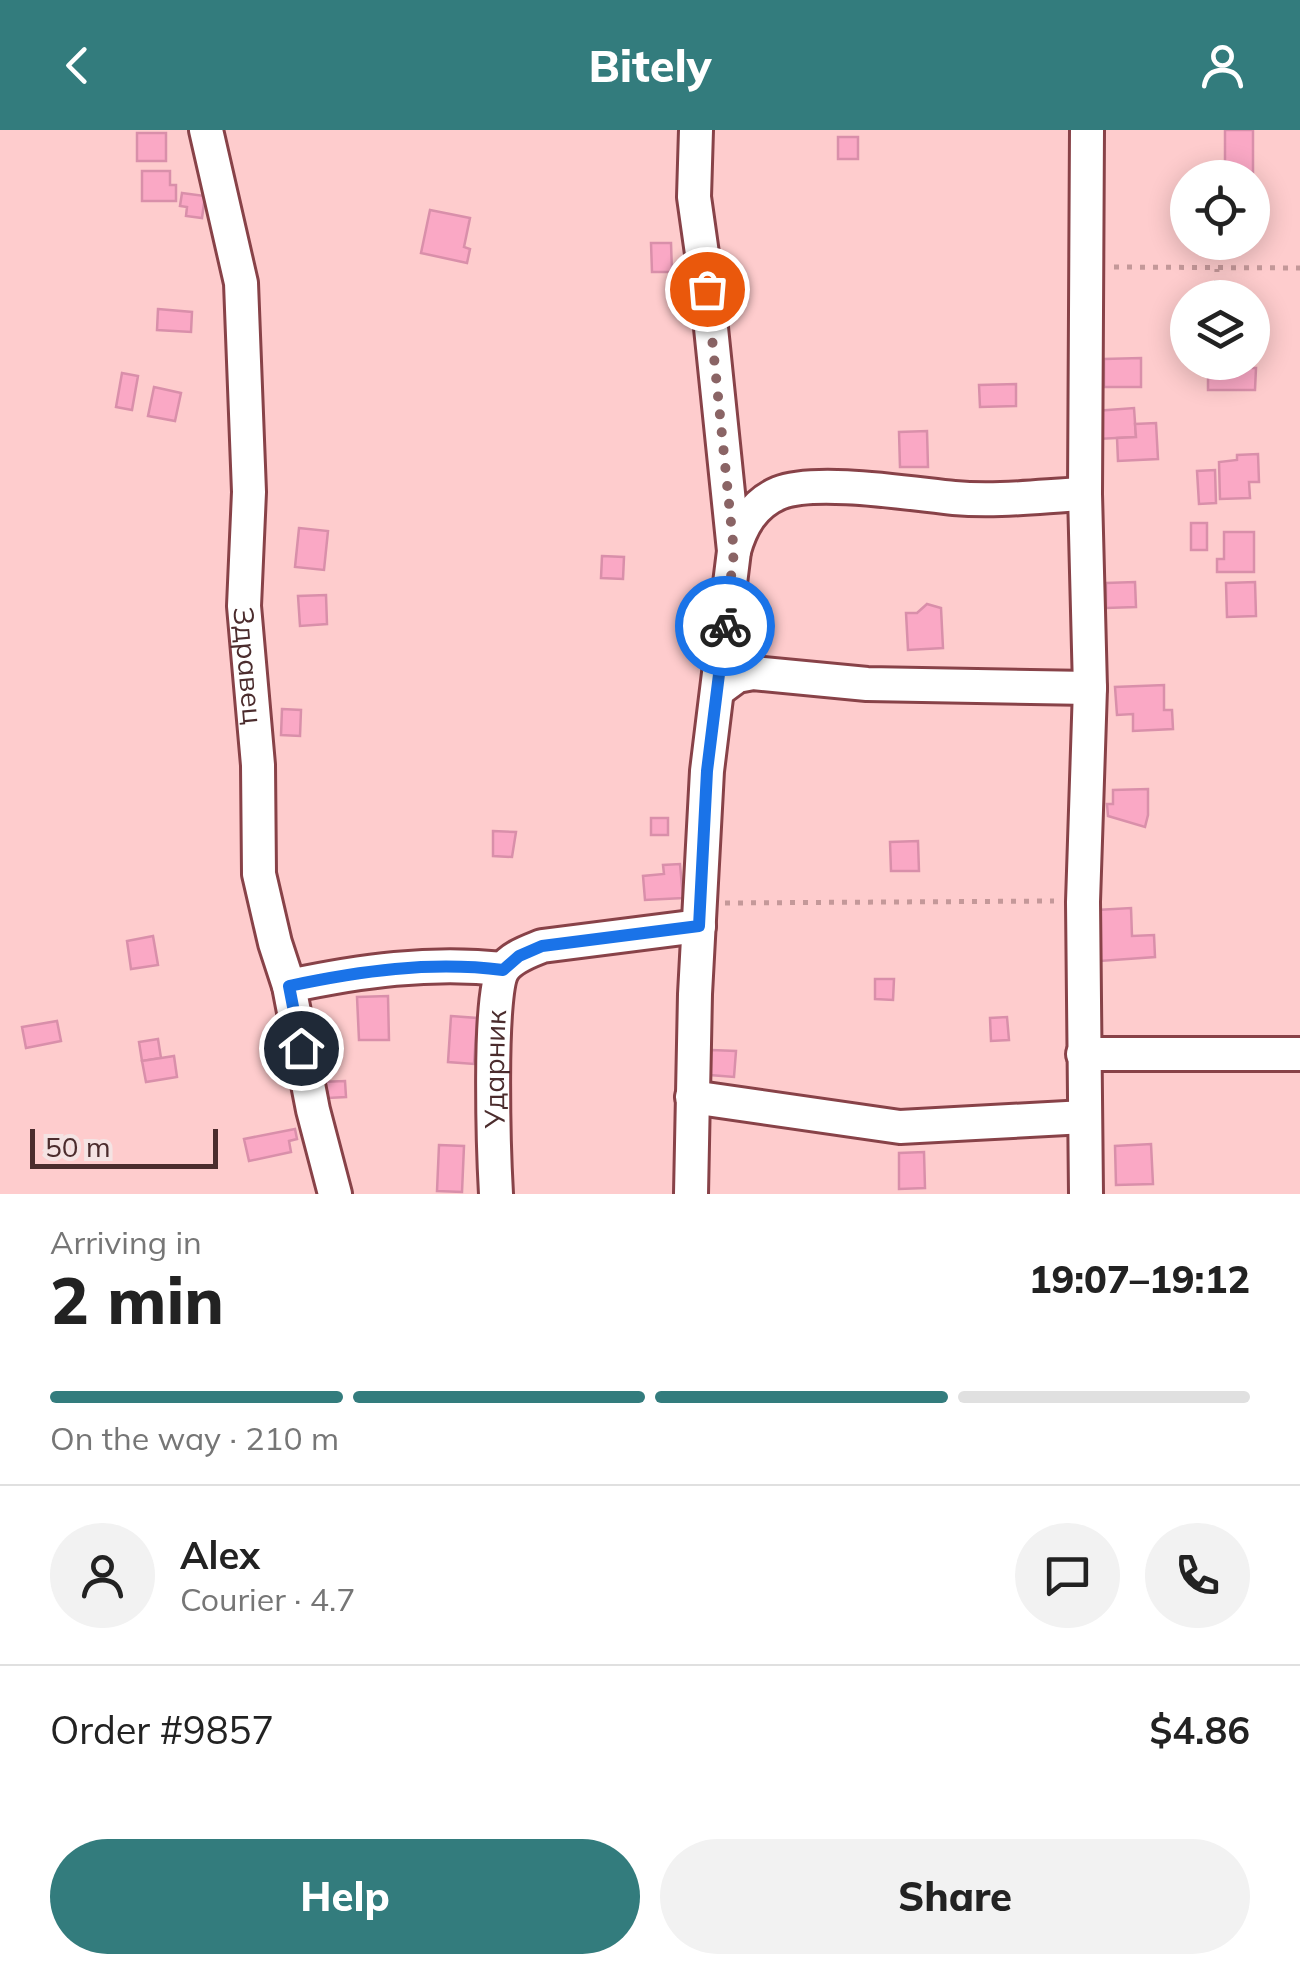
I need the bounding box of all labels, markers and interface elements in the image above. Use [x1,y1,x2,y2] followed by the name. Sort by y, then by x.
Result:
[588,37,712,93] text: Bitely
[50,38,105,93] icon: back
[1195,38,1250,93] icon: person
[1170,160,1270,380] map controls
[1170,160,1270,260] button: locate
[665,247,750,332] pin
[680,262,735,317] icon: bag
[1170,280,1270,380] button: layers
[675,576,775,676] courier
[698,599,753,654] icon: bike
[227,605,272,726] street label: Здравец
[259,1006,344,1091] pin
[476,1008,513,1130] street label: Ударник
[274,1021,329,1076] icon: home
[30,1124,218,1168] scale bar
[45,1129,111,1164] text: 50 m
[50,1222,202,1262] text: Arriving in
[1029,1255,1250,1303] text: 19:07–19:12
[50,1259,224,1340] text: 2 min
[50,1418,339,1458] text: On the way · 210 m
[50,1523,155,1628] button: person
[1015,1523,1120,1628] button: chat
[1145,1523,1250,1628] button: phone
[180,1531,260,1579] text: Alex
[180,1579,356,1619] text: Courier · 4.7
[50,1706,274,1754] text: Order #9857
[1149,1706,1250,1754] text: $4.86
[50,1839,640,1954] button: Help
[660,1839,1250,1954] button: Share

